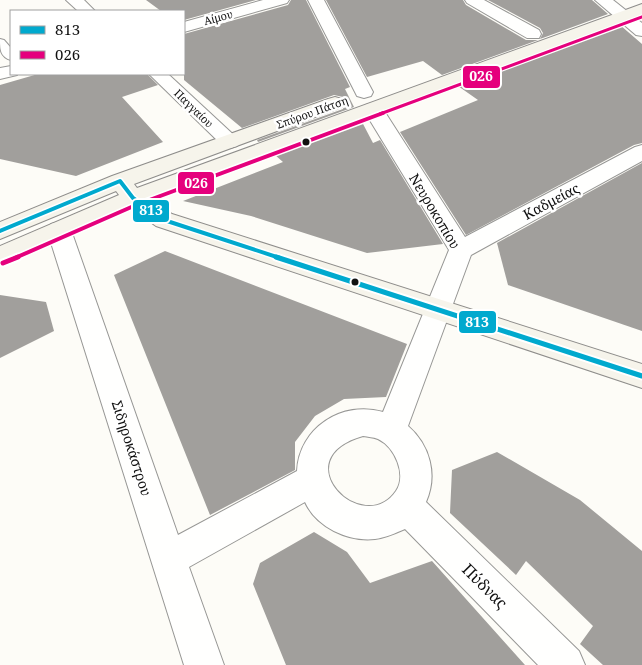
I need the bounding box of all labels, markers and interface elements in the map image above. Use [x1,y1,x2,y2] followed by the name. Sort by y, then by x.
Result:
[202,6,234,28] street label: Αίμου
[10,10,185,75] legend
[55,19,80,39] text: 813
[55,44,80,64] text: 026
[462,65,501,89] line badge: 026
[469,66,493,85] text: 026
[171,85,217,131] street label: Παγγαίου
[274,92,350,132] street label: Σπύρου Πάτση
[301,137,311,147] unlabelled marker
[405,170,465,252] street label: Νευροκοπίου
[177,171,215,195] line badge: 026
[184,173,208,192] text: 026
[519,178,583,224] street label: Καδμείας
[132,199,170,223] line badge: 813
[139,200,163,219] text: 813
[350,277,360,287] unlabelled marker
[458,310,497,334] line badge: 813
[465,312,489,331] text: 813
[108,398,156,498] street label: Σιδηροκάστρου
[458,559,513,614] street label: Πύδνας

